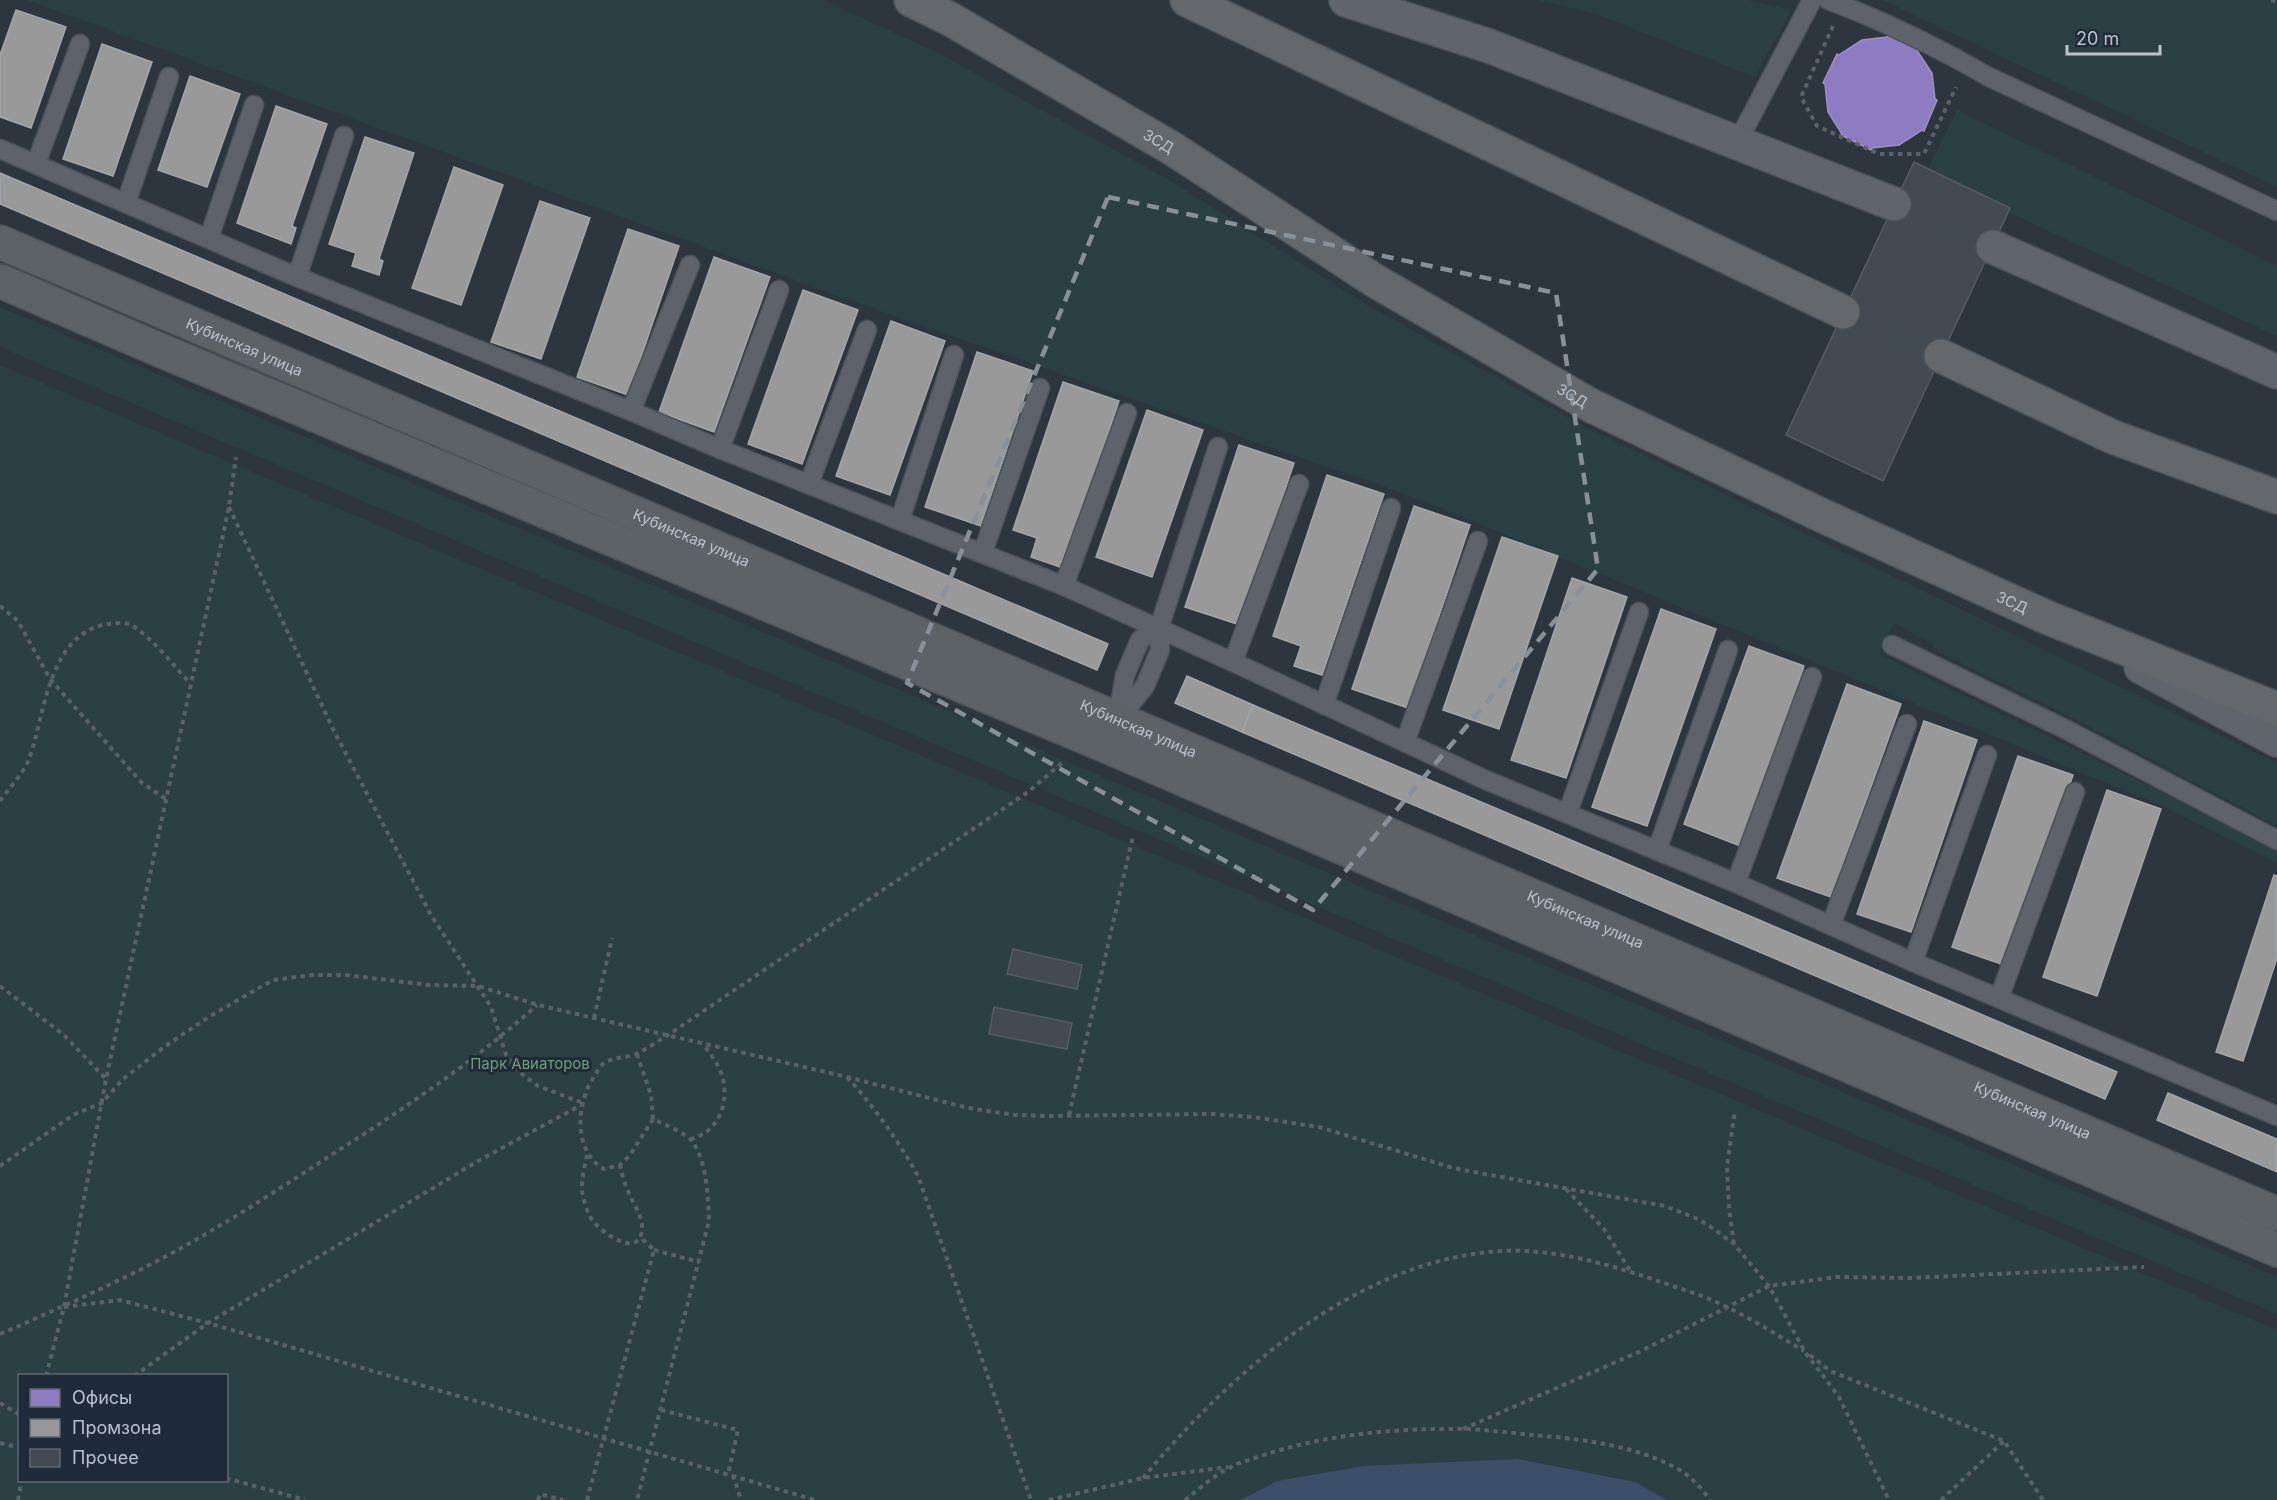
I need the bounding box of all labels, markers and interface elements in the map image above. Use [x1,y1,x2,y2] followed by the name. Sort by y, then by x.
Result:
[2067,18,2160,56] scale bar
[2076,28,2119,49] text: 20 m
[1140,124,1178,157] street label: ЗСД
[183,313,306,380] street label: Кубинская улица
[1554,379,1592,411] street label: ЗСД
[630,504,753,571] street label: Кубинская улица
[1994,586,2031,617] street label: ЗСД
[1077,695,1200,761] street label: Кубинская улица
[1524,886,1647,952] street label: Кубинская улица
[470,1054,590,1073] park label: Парк Авиаторов
[1971,1076,2094,1143] street label: Кубинская улица
[18,1374,228,1482] legend
[72,1387,132,1408] text: Офисы
[72,1417,162,1438] text: Промзона
[72,1447,139,1468] text: Прочее

